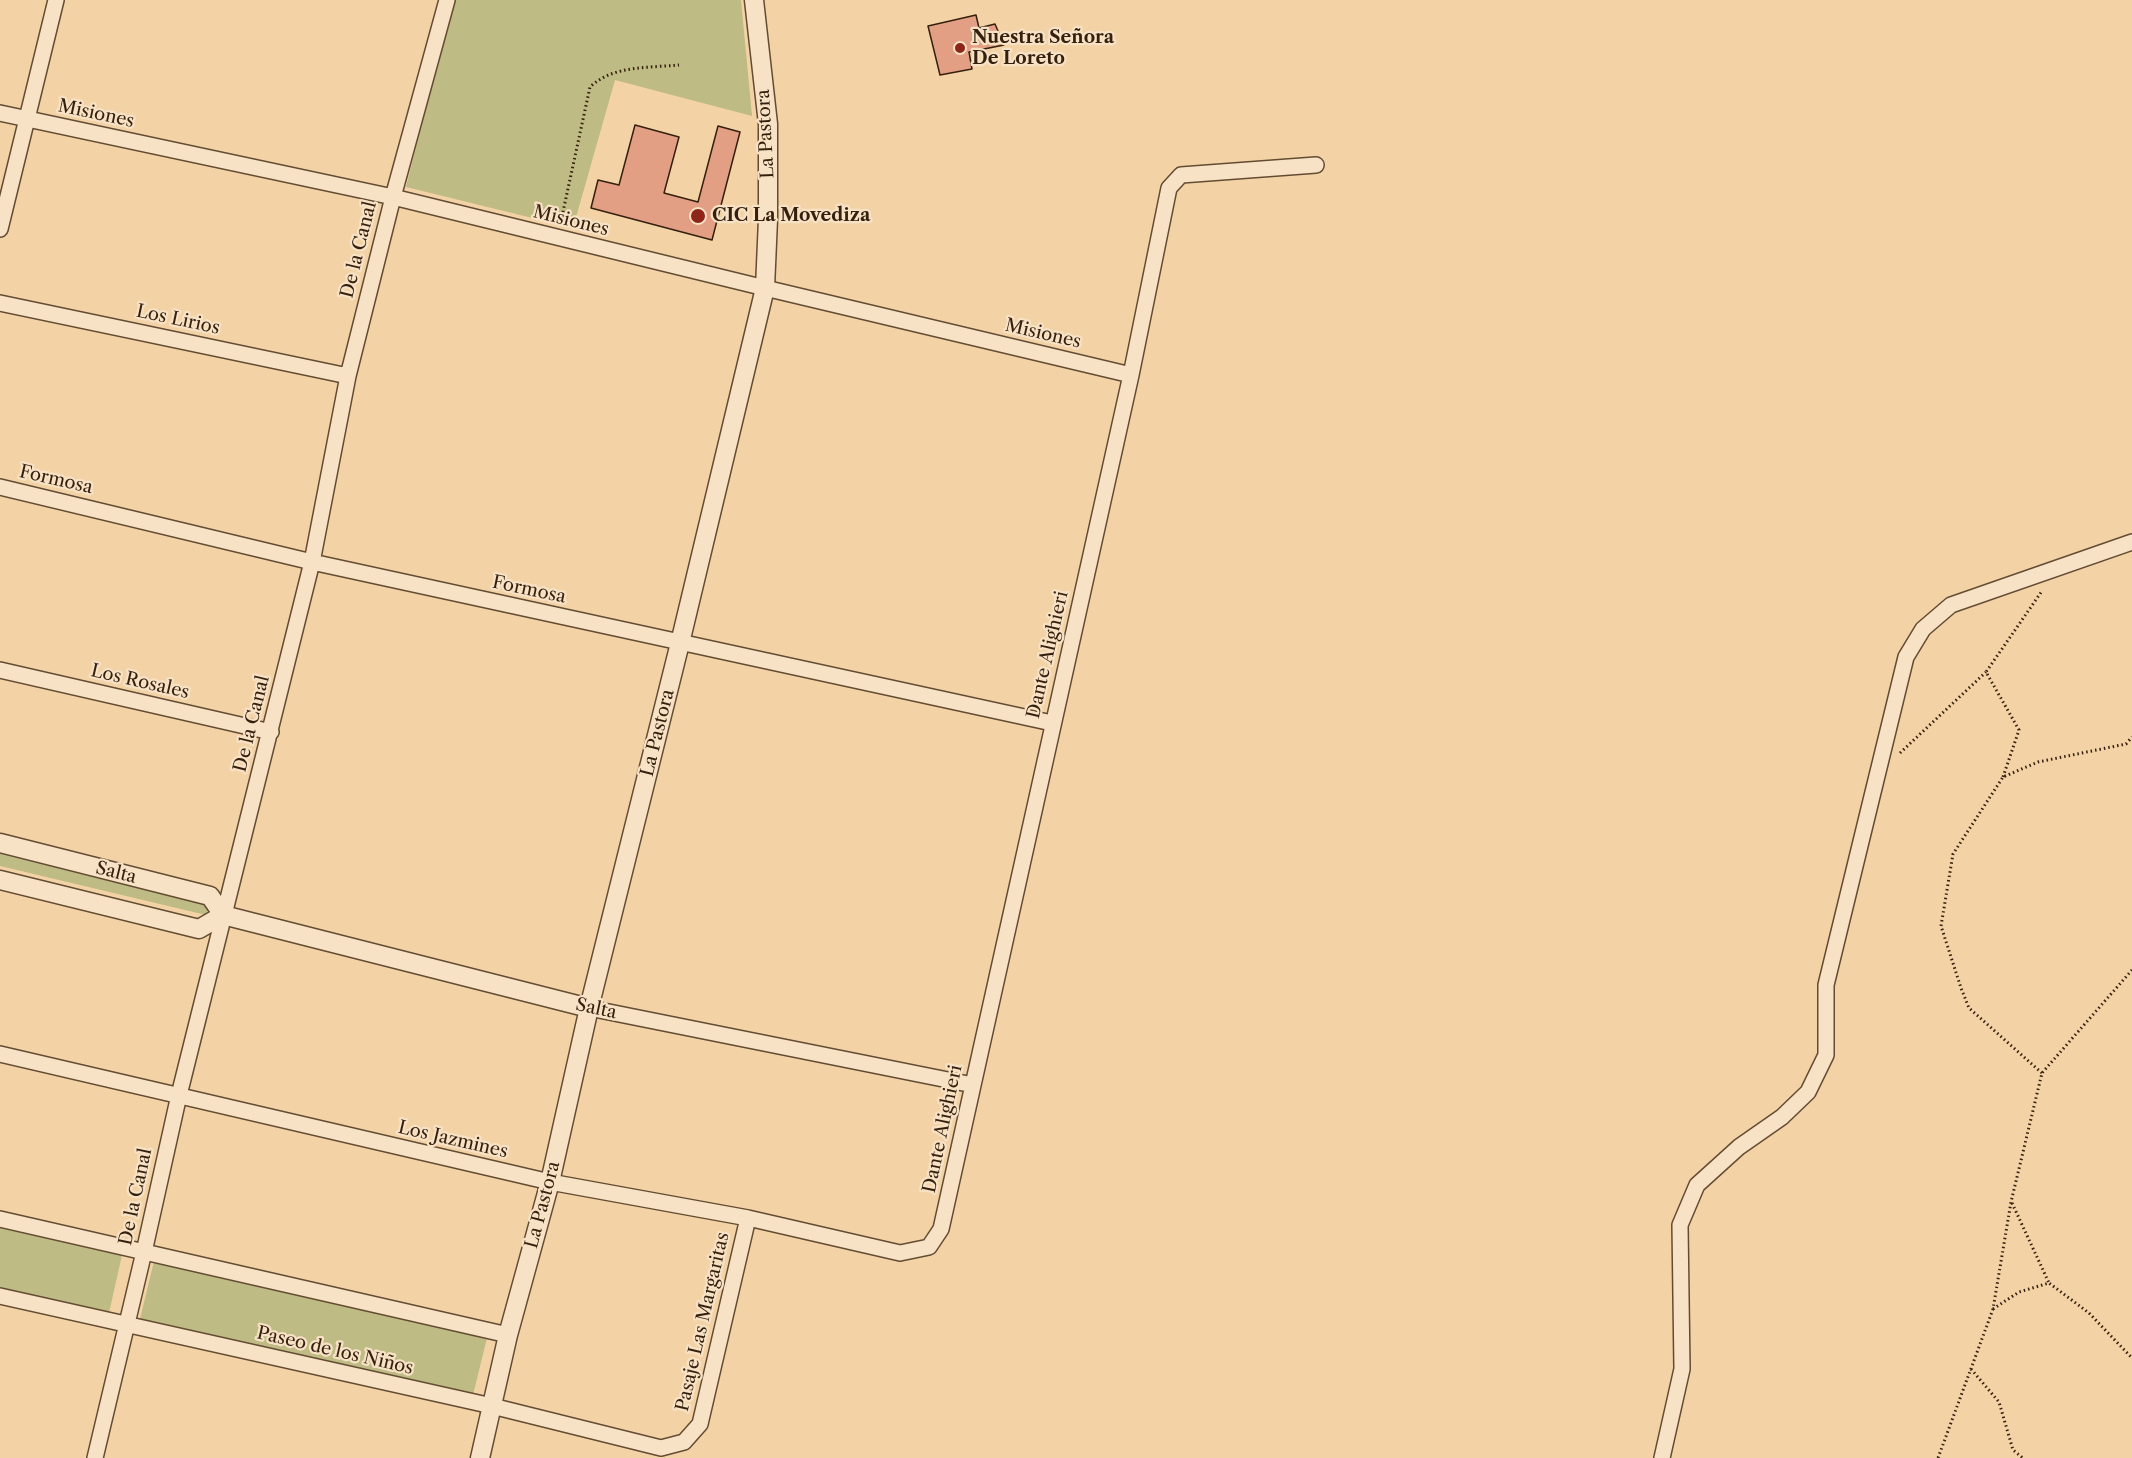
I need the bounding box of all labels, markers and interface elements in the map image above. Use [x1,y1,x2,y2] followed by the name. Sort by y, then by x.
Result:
[972,27,1114,70] place label: Nuestra Señora De Loreto
[953,41,967,55] marker: Nuestra Señora De Loreto
[753,89,779,179] street label: La Pastora
[56,95,136,133] street label: Misiones
[337,200,381,300] street label: De la Canal
[531,201,611,241] street label: Misiones
[712,205,870,227] place label: CIC La Movediza
[689,207,707,225] marker: CIC La Movediza
[134,301,222,339] street label: Los Lirios
[1003,315,1083,353] street label: Misiones
[17,461,95,499] street label: Formosa
[490,572,568,608] street label: Formosa
[1023,589,1073,721] street label: Dante Alighieri
[89,660,191,704] street label: Los Rosales
[230,674,274,774] street label: De la Canal
[637,687,679,779] street label: La Pastora
[93,858,139,888] street label: Salta
[574,994,618,1024] street label: Salta
[919,1063,967,1195] street label: Dante Alighieri
[396,1117,510,1163] street label: Los Jazmines
[115,1147,157,1247] street label: De la Canal
[521,1159,565,1251] street label: La Pastora
[672,1230,734,1414] street label: Pasaje Las Margaritas
[255,1322,415,1380] street label: Paseo de los Niños

